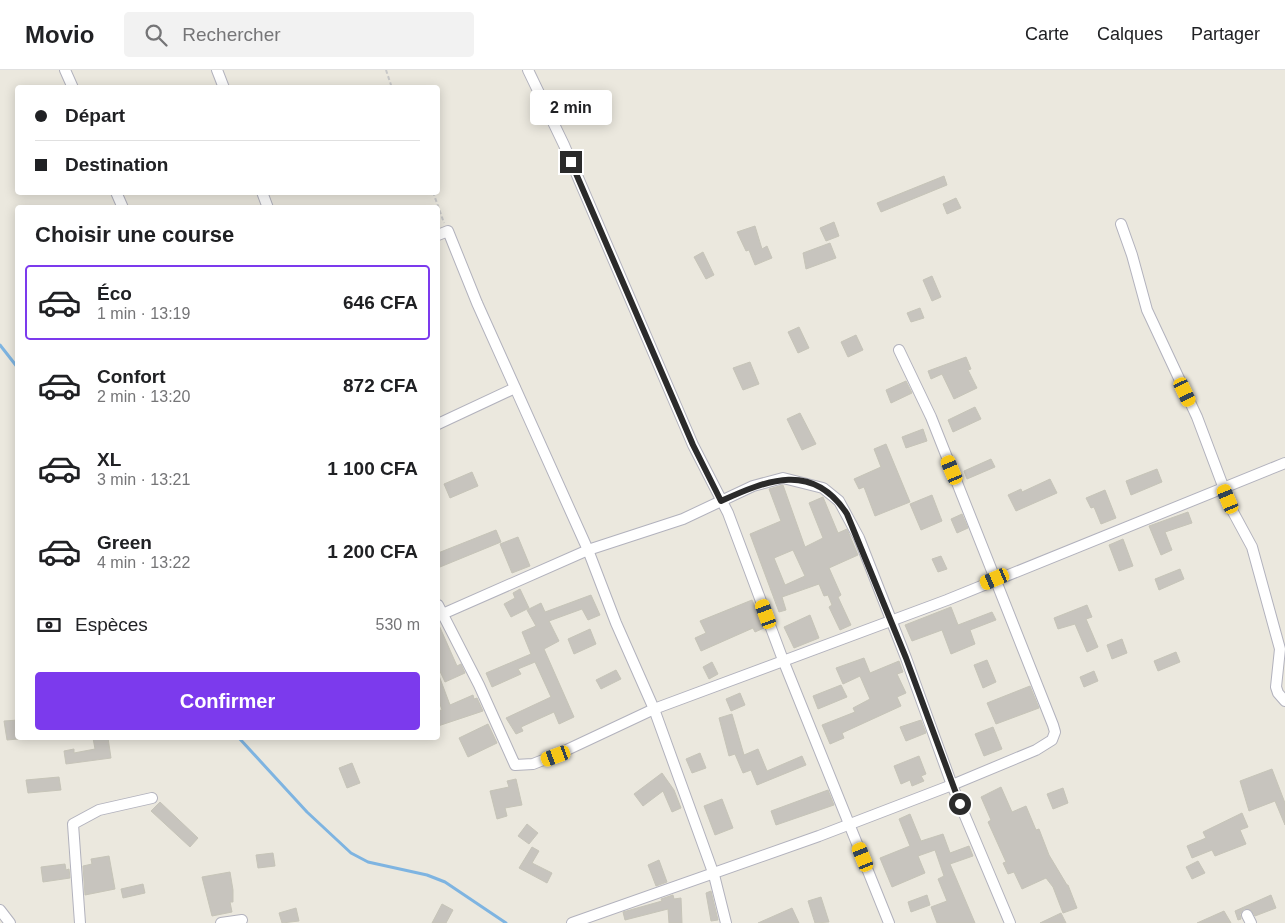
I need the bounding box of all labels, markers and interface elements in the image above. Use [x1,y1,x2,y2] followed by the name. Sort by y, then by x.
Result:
[124,12,474,57] search box
[25,21,94,48] text: Movio
[142,21,170,49] icon: search
[182,24,281,45] text: Rechercher
[1025,24,1069,44] text: Carte
[1097,24,1163,44] text: Calques
[1191,24,1260,44] text: Partager
[530,89,612,124] callout: 2 min
[550,99,592,116] text: 2 min
[65,105,125,126] text: Départ
[560,151,582,173] route end
[65,154,168,175] text: Destination
[35,222,234,247] text: Choisir une course
[37,280,82,325] icon: car
[97,283,132,304] text: Éco
[343,292,418,313] text: 646 CFA
[97,305,190,322] text: 1 min · 13:19
[37,363,82,408] icon: car
[97,366,166,387] text: Confort
[343,375,418,396] text: 872 CFA
[1171,375,1198,409] car
[97,388,190,405] text: 2 min · 13:20
[37,446,82,491] icon: car
[97,449,121,470] text: XL
[939,453,964,487] car
[327,458,418,479] text: 1 100 CFA
[97,471,190,488] text: 3 min · 13:21
[1215,482,1240,516] car
[37,529,82,574] icon: car
[97,532,152,553] text: Green
[327,541,418,562] text: 1 200 CFA
[97,554,190,571] text: 4 min · 13:22
[978,566,1011,592] car
[753,597,778,631] car
[35,611,63,639] icon: cash
[75,614,148,635] text: Espèces
[376,616,420,633] text: 530 m
[35,672,420,730] button: Confirmer
[539,744,572,768] car
[949,793,971,815] route start
[850,840,875,874] car

